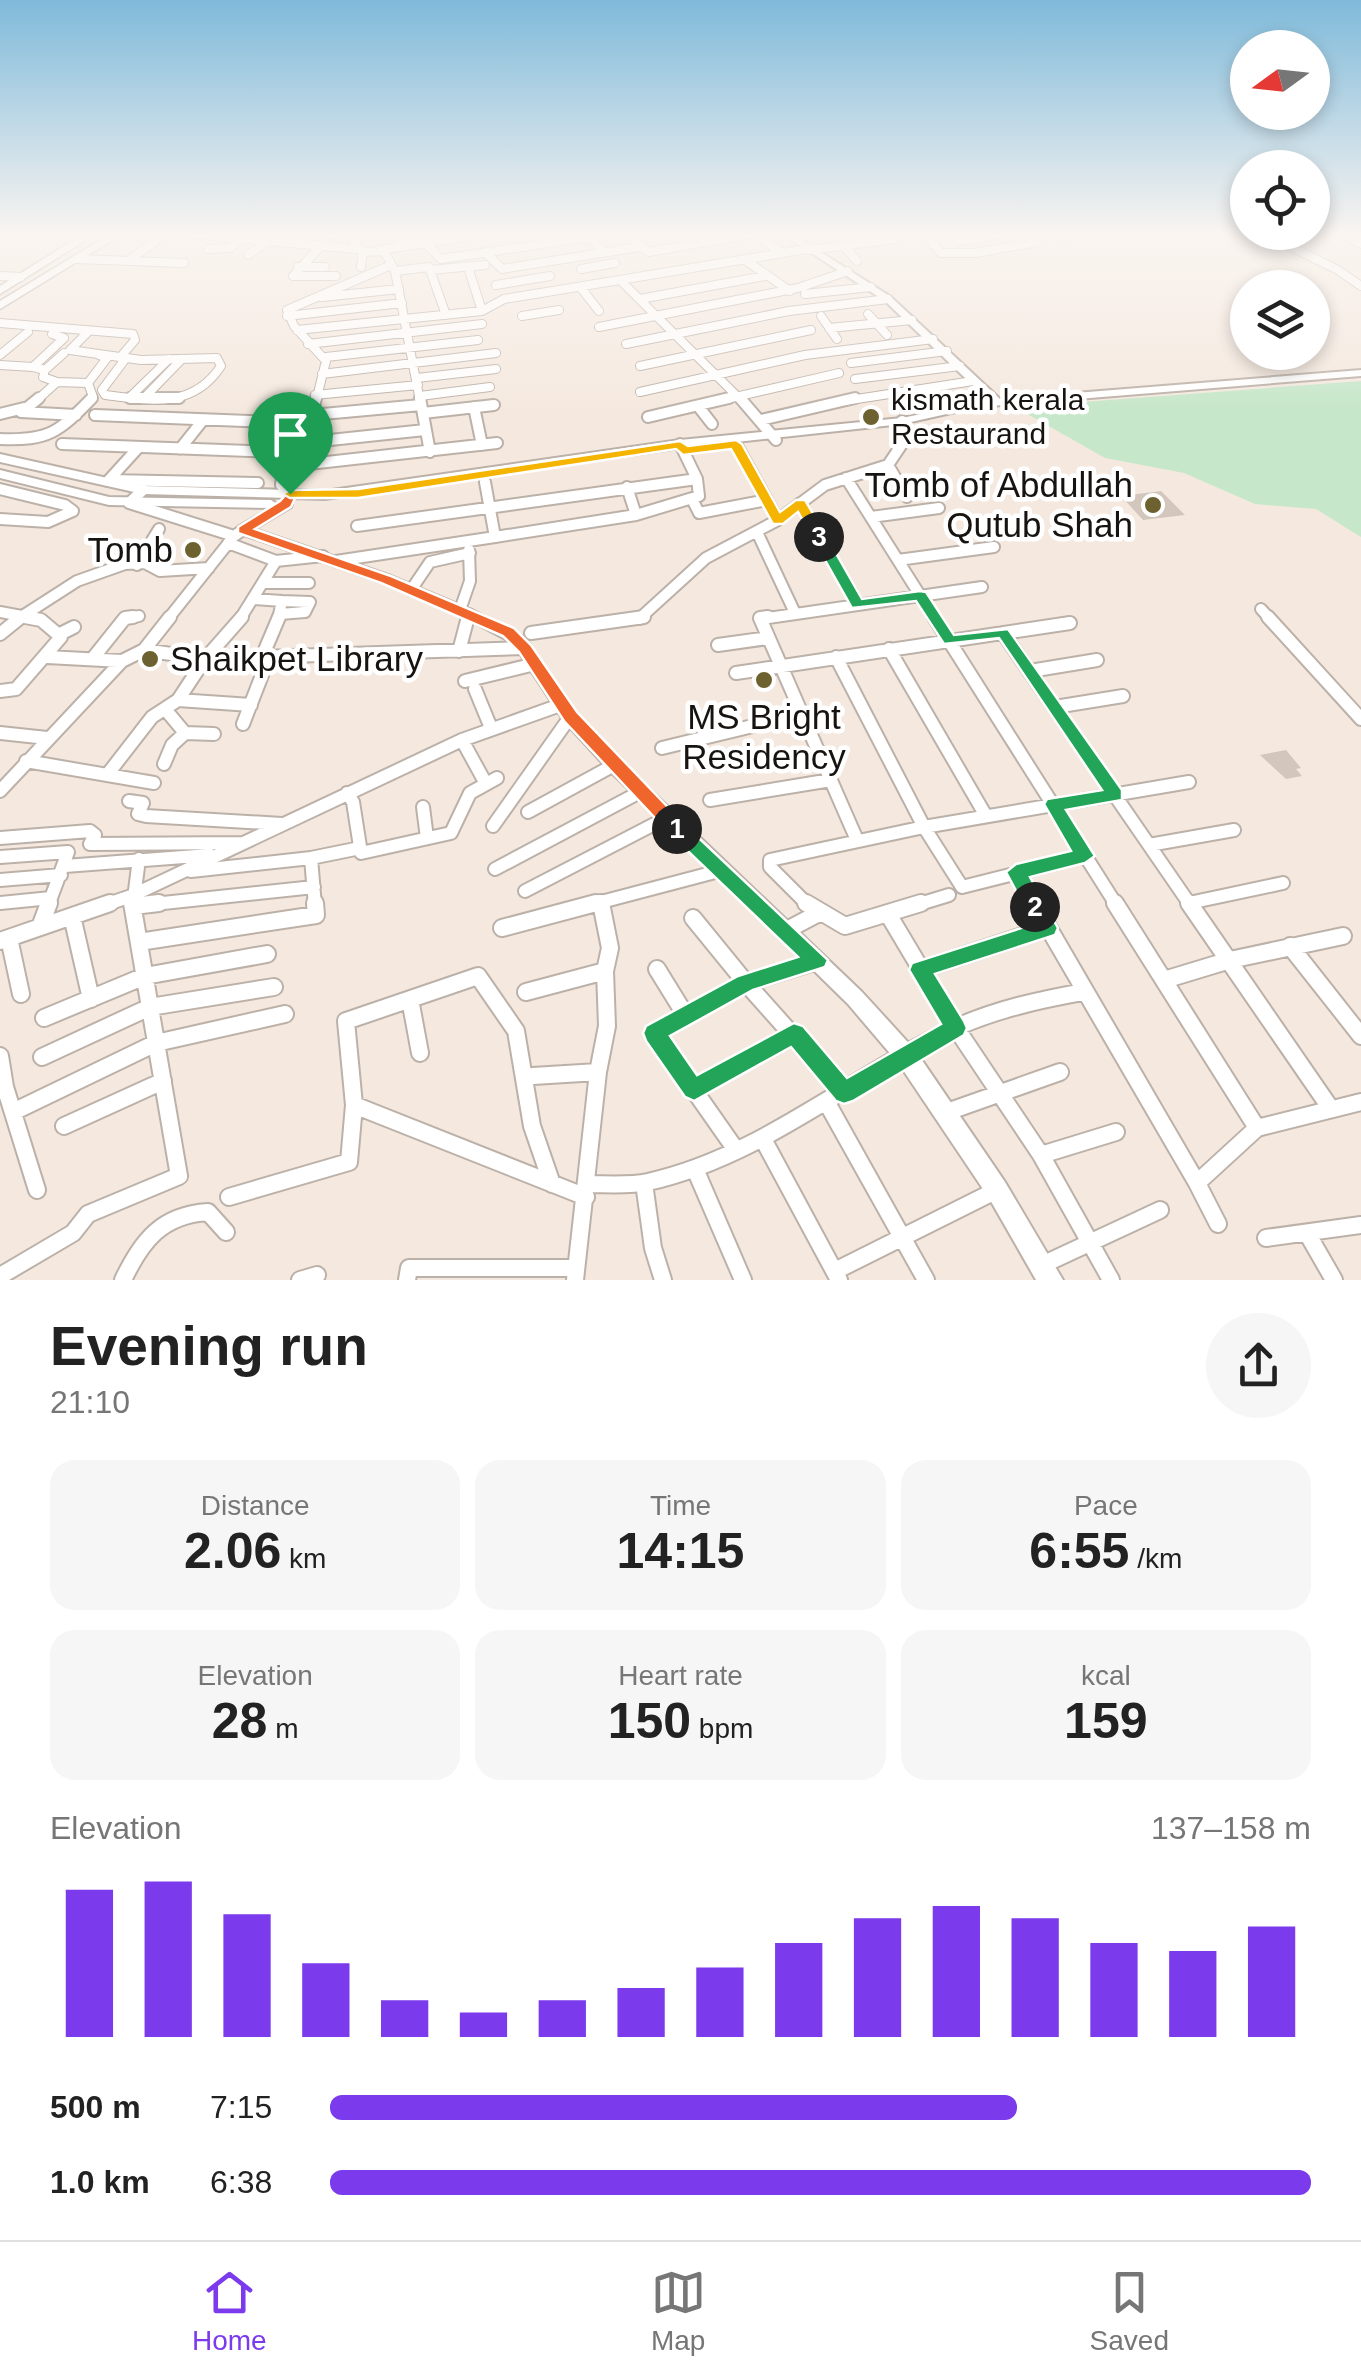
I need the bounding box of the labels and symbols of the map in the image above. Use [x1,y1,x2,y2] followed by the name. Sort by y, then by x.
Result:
[1230,30,1330,130] north arrow
[891,383,1085,450] place label: kismath kerala Restaurand
[248,392,333,495] pin
[860,406,882,428] marker: kismath kerala Restaurand
[864,465,1133,544] place label: Tomb of Abdullah Qutub Shah
[1142,494,1164,516] marker: Tomb of Abdullah Qutub Shah
[794,512,844,562] pin: 3
[87,530,173,569] place label: Tomb
[182,539,204,561] marker: Tomb
[170,639,423,678] place label: Shaikpet Library
[139,648,161,670] marker: Shaikpet Library
[753,669,775,691] marker: MS Bright Residency
[682,697,846,776] place label: MS Bright Residency
[652,804,702,854] pin: 1
[1010,882,1060,932] pin: 2

